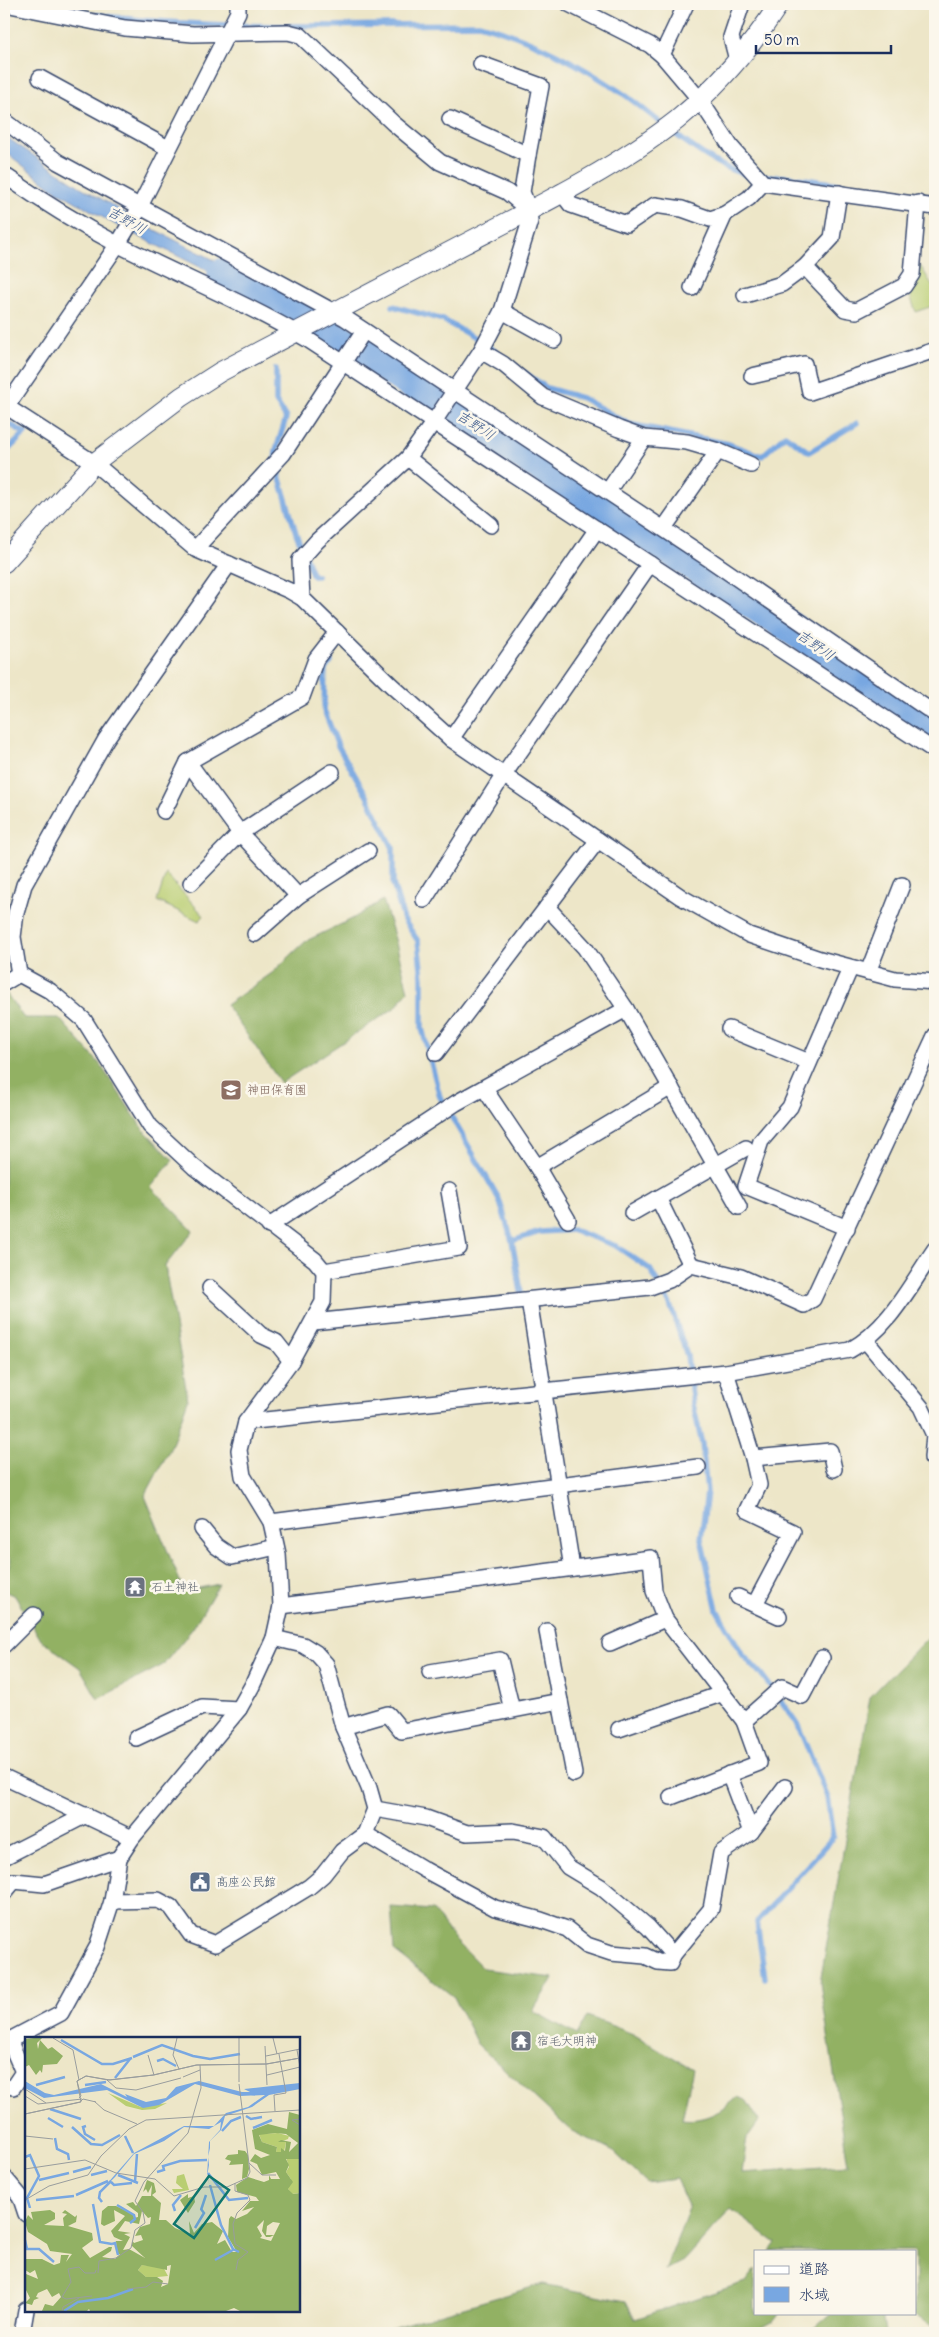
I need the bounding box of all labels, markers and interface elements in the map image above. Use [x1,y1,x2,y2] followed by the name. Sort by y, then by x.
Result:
[756,22,892,54] scale bar
[764,30,799,49] text: 50 m
[104,202,150,238] water label: 吉野川
[453,406,499,444] water label: 吉野川
[794,626,838,664] water label: 吉野川
[219,1078,243,1102] school or university icon: 神田保育園
[247,1082,307,1097] place label: 神田保育園
[123,1575,147,1599] temple icon: 石土神社
[151,1579,199,1594] place label: 石土神社
[188,1870,212,1894] public building icon: 髙座公民館
[216,1874,276,1889] place label: 髙座公民館
[509,2029,533,2053] temple icon: 宿毛大明神
[537,2033,597,2048] place label: 宿毛大明神
[25,2037,300,2312] inset map
[754,2250,916,2314] legend
[799,2259,829,2278] text: 道路
[799,2285,829,2304] text: 水域

